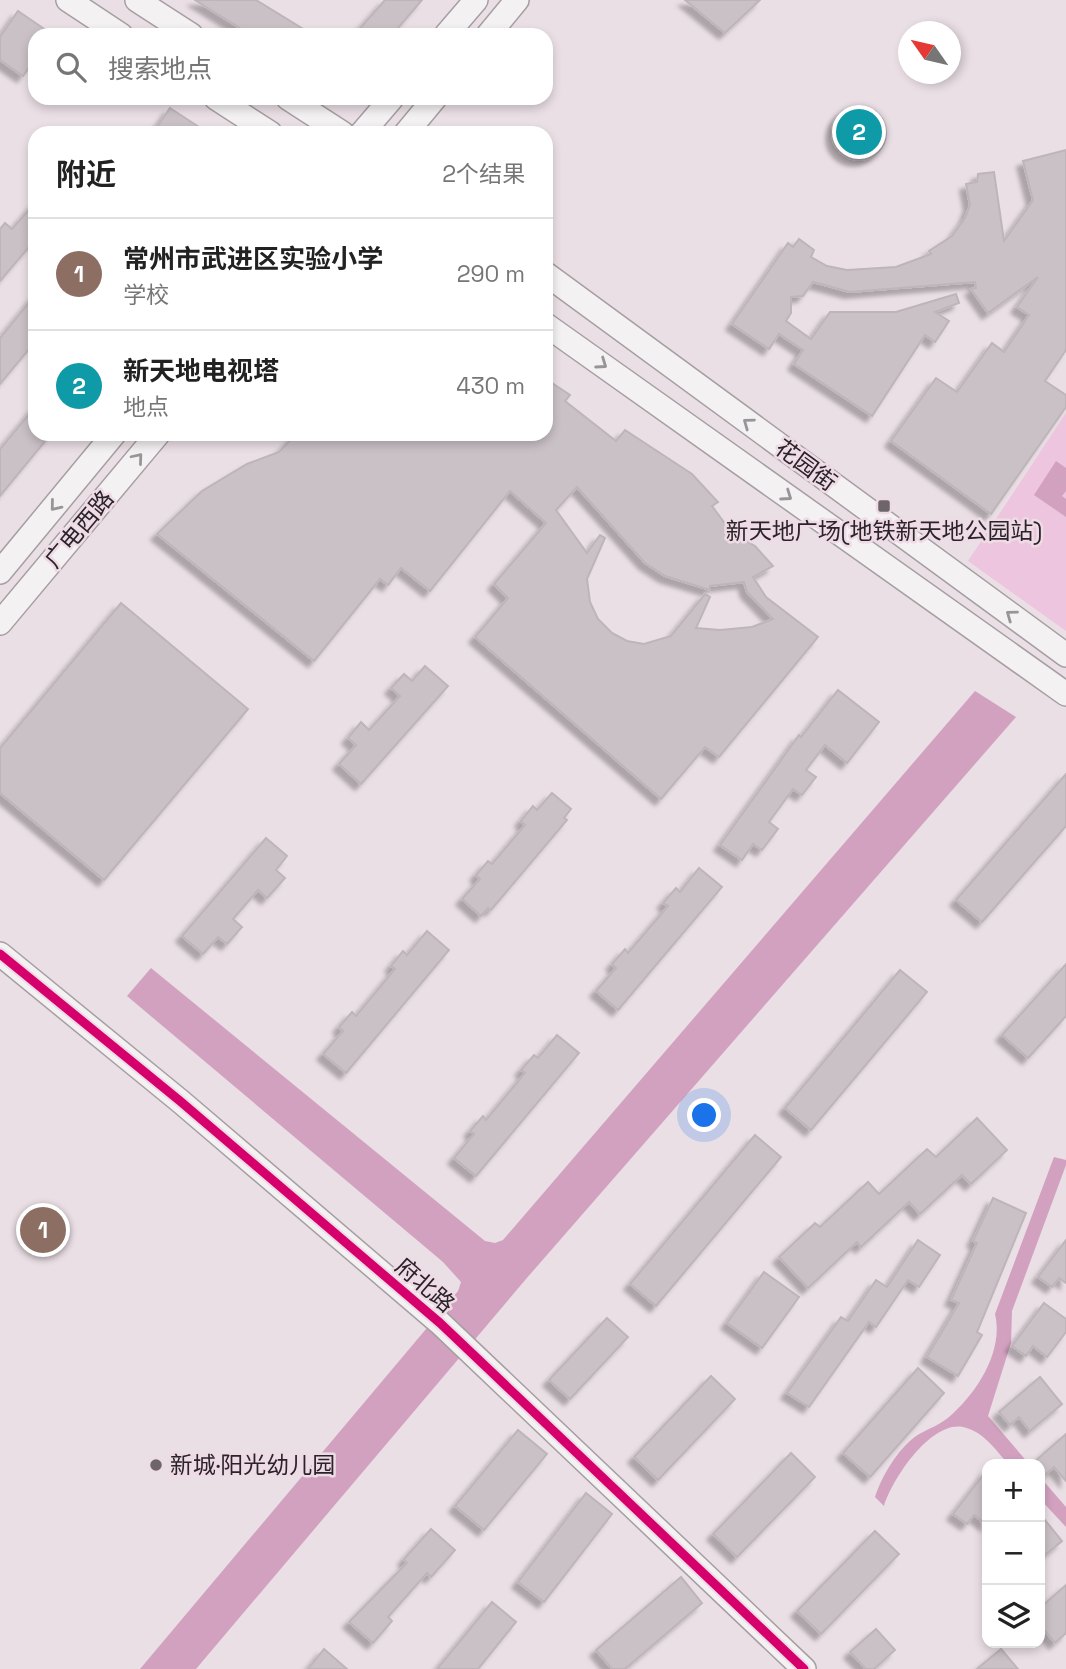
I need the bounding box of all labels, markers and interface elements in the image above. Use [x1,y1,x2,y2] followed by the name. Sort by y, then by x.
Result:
[898,21,961,84] north arrow
[28,28,553,105] search box
[52,48,90,86] icon: search
[108,52,212,86] text: 搜索地点
[836,106,882,158] pin: 2
[56,155,116,194] text: 附近
[442,159,525,189] text: 2个结果
[123,242,383,276] text: 常州市武进区实验小学
[74,259,84,289] text: 1
[457,259,525,289] text: 290 m
[123,280,169,310] text: 学校
[123,354,279,388] text: 新天地电视塔
[594,356,607,369] one-way arrow
[72,371,86,401] text: 2
[456,371,525,401] text: 430 m
[123,392,169,422] text: 地点
[744,418,756,431] one-way arrow
[769,433,843,497] street label: 花园街
[130,454,142,467] one-way arrow
[38,484,120,574] street label: 广电西路
[779,488,792,500] one-way arrow
[51,497,63,510] one-way arrow
[876,498,892,514] marker: 新天地广场(地铁新天地公园站)
[726,516,1042,546] place label: 新天地广场(地铁新天地公园站)
[1006,611,1019,623] one-way arrow
[687,1098,721,1132] your location
[20,1204,66,1256] pin: 1
[389,1251,461,1319] street label: 府北路
[170,1450,335,1480] place label: 新城·阳光幼儿园
[148,1457,164,1473] marker: 新城·阳光幼儿园
[982,1459,1045,1648] map controls
[982,1459,1045,1522] button: +
[982,1522,1045,1585] button: −
[982,1585,1045,1648] button: layers

